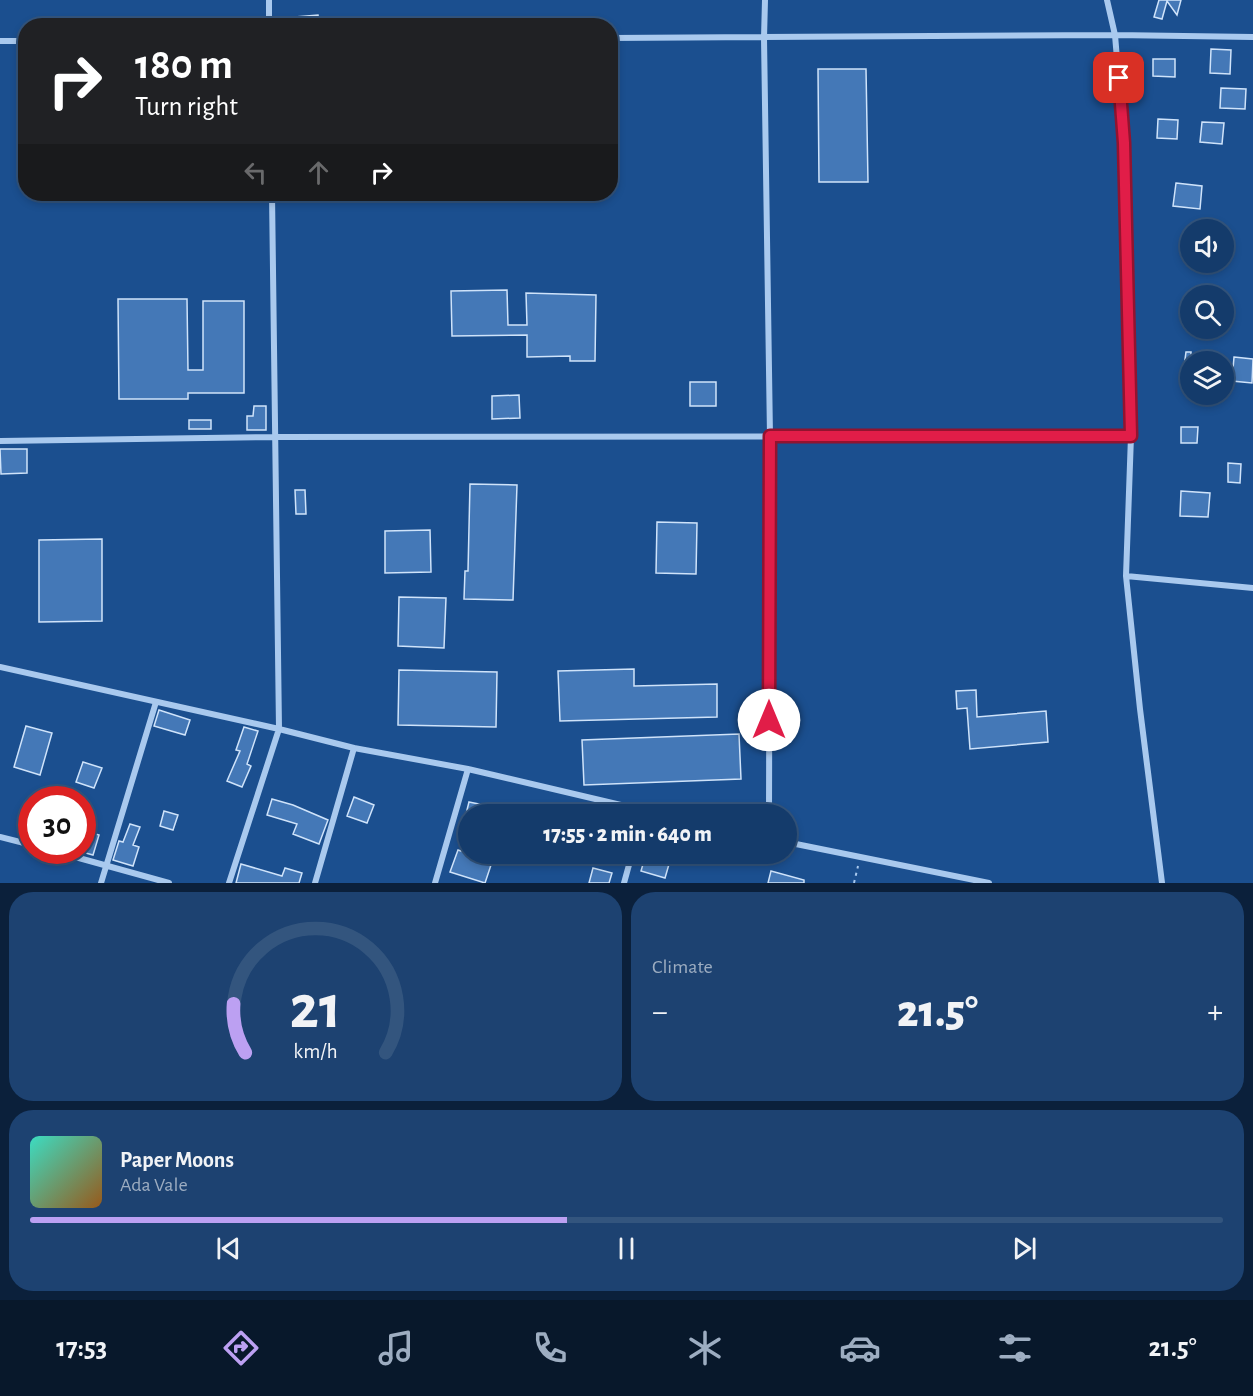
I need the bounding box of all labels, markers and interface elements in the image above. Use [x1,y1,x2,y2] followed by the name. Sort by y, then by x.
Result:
[36,42,114,120] icon: right
[135,44,233,86] text: 180 m
[1093,52,1144,103] pin
[1102,61,1135,94] icon: arrive
[135,93,238,120] text: Turn right
[239,156,272,189] icon: left
[302,156,335,189] icon: ahead
[365,156,398,189] icon: right
[1180,219,1234,405] map controls
[1180,219,1234,273] button: sound
[1180,285,1234,339] button: search
[1180,351,1234,405] button: layers
[737,688,801,752] position arrow
[18,786,96,864] speed limit sign: 30
[543,823,712,845] text: 17:55 · 2 min · 640 m
[652,957,713,977] text: Climate
[290,977,341,1039] text: 21
[897,990,978,1035] text: 21.5°
[652,996,668,1029] text: −
[1207,996,1223,1029] text: +
[293,1042,338,1063] text: km/h
[120,1149,234,1171] text: Paper Moons
[120,1175,188,1195] text: Ada Vale
[212,1232,245,1265] icon: previous
[610,1232,643,1265] icon: pause
[1008,1232,1041,1265] icon: next
[220,1327,262,1369] icon: directions
[375,1327,417,1369] icon: music
[529,1327,571,1369] icon: phone
[684,1327,726,1369] icon: climate
[839,1327,881,1369] icon: car
[994,1327,1036,1369] icon: filters
[56,1334,107,1361] text: 17:53
[1148,1334,1197,1361] text: 21.5°

